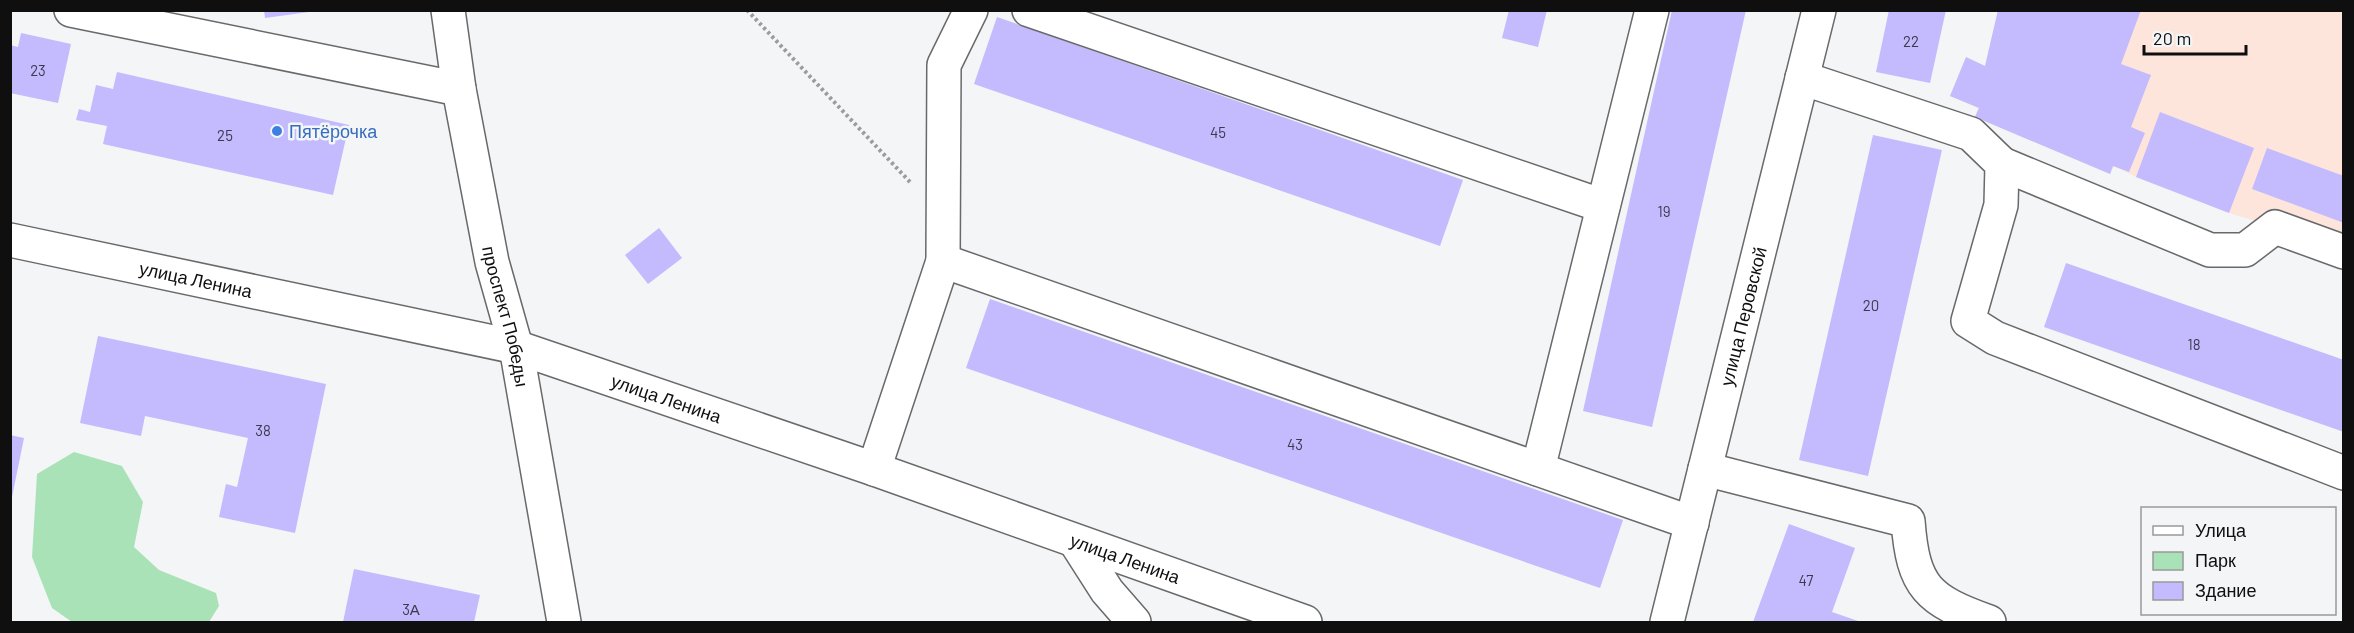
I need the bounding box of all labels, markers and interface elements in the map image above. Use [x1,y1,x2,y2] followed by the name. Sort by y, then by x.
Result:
[2144,18,2246,56] scale bar
[2153,27,2191,49] text: 20 m
[1903,32,1919,50] house number: 22
[30,61,46,79] house number: 23
[289,120,378,142] place label: Пятёрочка
[1210,123,1226,141] house number: 45
[270,124,284,138] marker: Пятёрочка
[217,126,233,144] house number: 25
[1657,202,1671,220] house number: 19
[478,244,534,388] street label: проспект Победы
[1715,244,1771,388] street label: улица Перовской
[137,257,255,302] street label: улица Ленина
[1863,296,1879,314] house number: 20
[2187,335,2201,353] house number: 18
[608,369,725,427] street label: улица Ленина
[255,421,271,439] house number: 38
[1287,435,1303,453] house number: 43
[2141,507,2336,615] legend
[2195,519,2247,541] text: Улица
[1067,529,1184,588] street label: улица Ленина
[2195,549,2236,571] text: Парк
[1799,571,1813,589] house number: 47
[2195,579,2256,601] text: Здание
[402,600,420,618] house number: 3А

